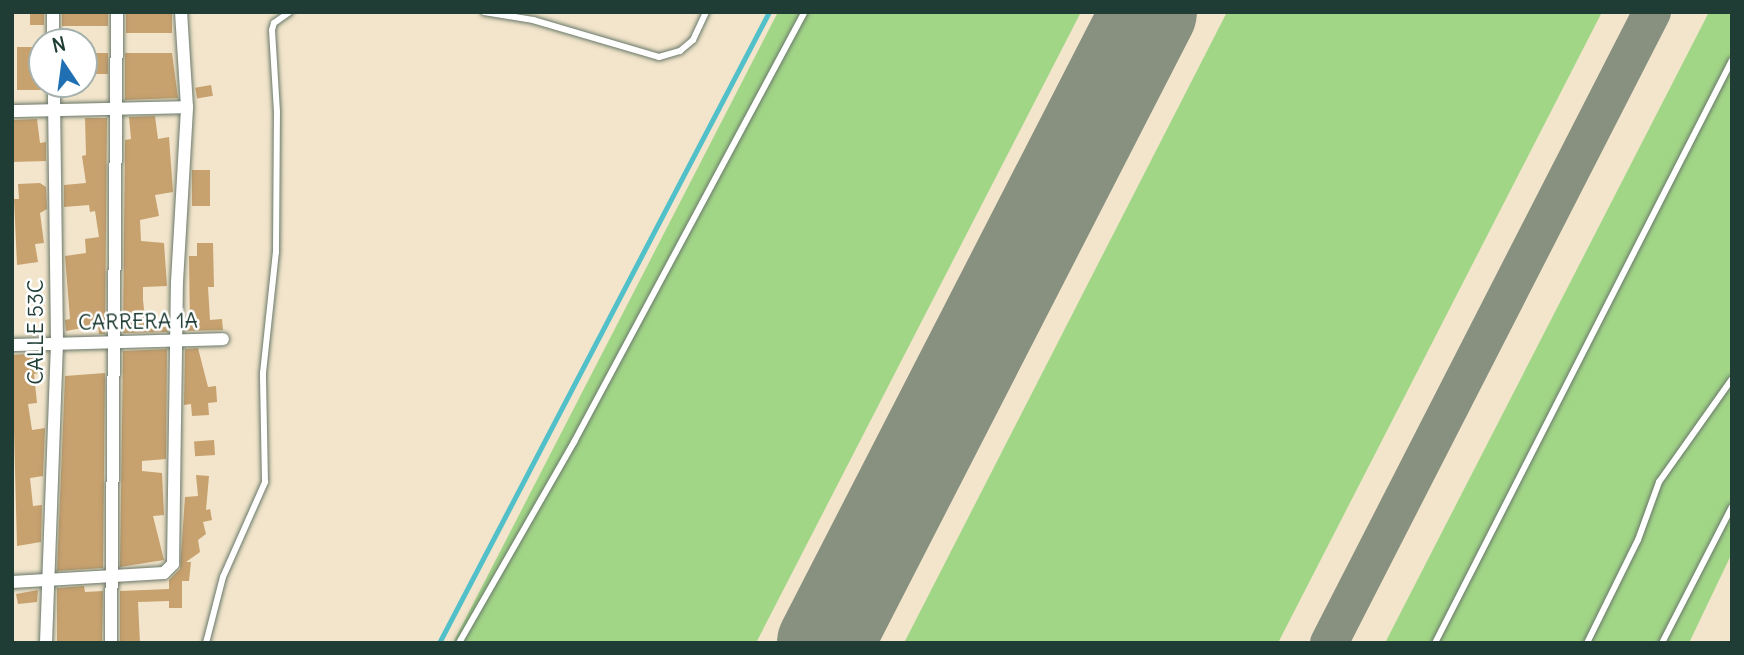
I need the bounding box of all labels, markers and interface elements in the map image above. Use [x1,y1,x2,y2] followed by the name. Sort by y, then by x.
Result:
[28,28,98,98] north arrow
[50,31,68,58] text: N
[23,279,49,385] street label: CALLE 53C
[78,308,198,336] street label: CARRERA 1A

